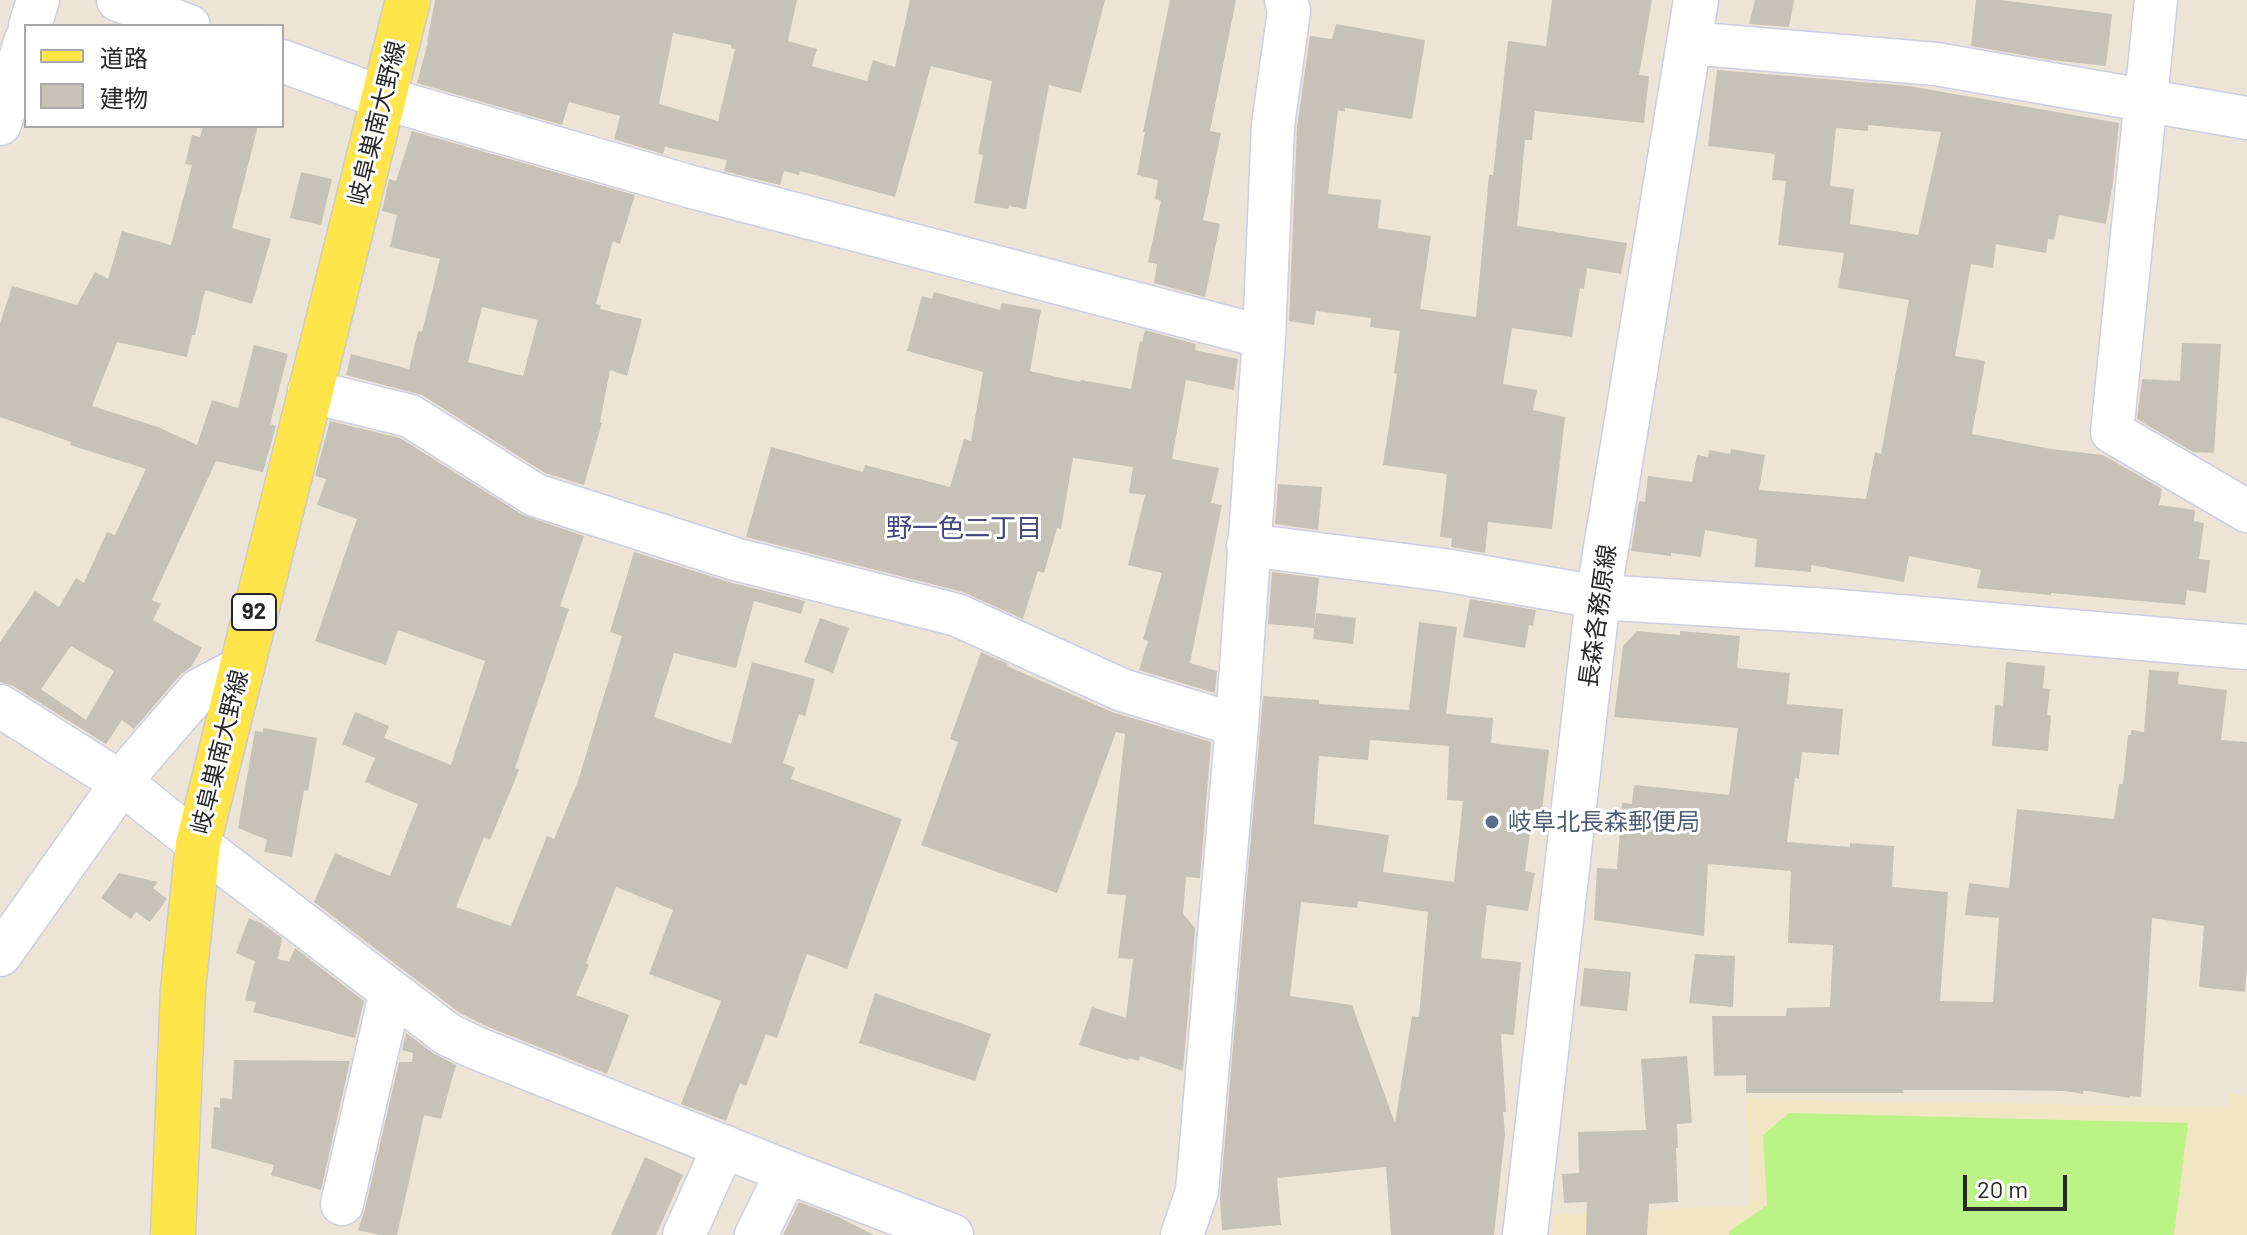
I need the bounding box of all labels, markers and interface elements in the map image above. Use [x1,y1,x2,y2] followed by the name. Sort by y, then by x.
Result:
[24,24,284,128] legend
[343,38,411,208] street label: 岐阜巣南大野線
[100,43,148,72] text: 道路
[100,83,148,112] text: 建物
[886,512,1042,544] district label: 野一色二丁目
[1574,543,1622,689] street label: 長森各務原線
[232,594,276,630] road number: 92
[186,667,254,837] street label: 岐阜巣南大野線
[1508,808,1700,836] place label: 岐阜北長森郵便局
[1483,813,1501,831] marker: 岐阜北長森郵便局
[1967,1159,2071,1209] scale bar
[1977,1174,2028,1203] text: 20 m

